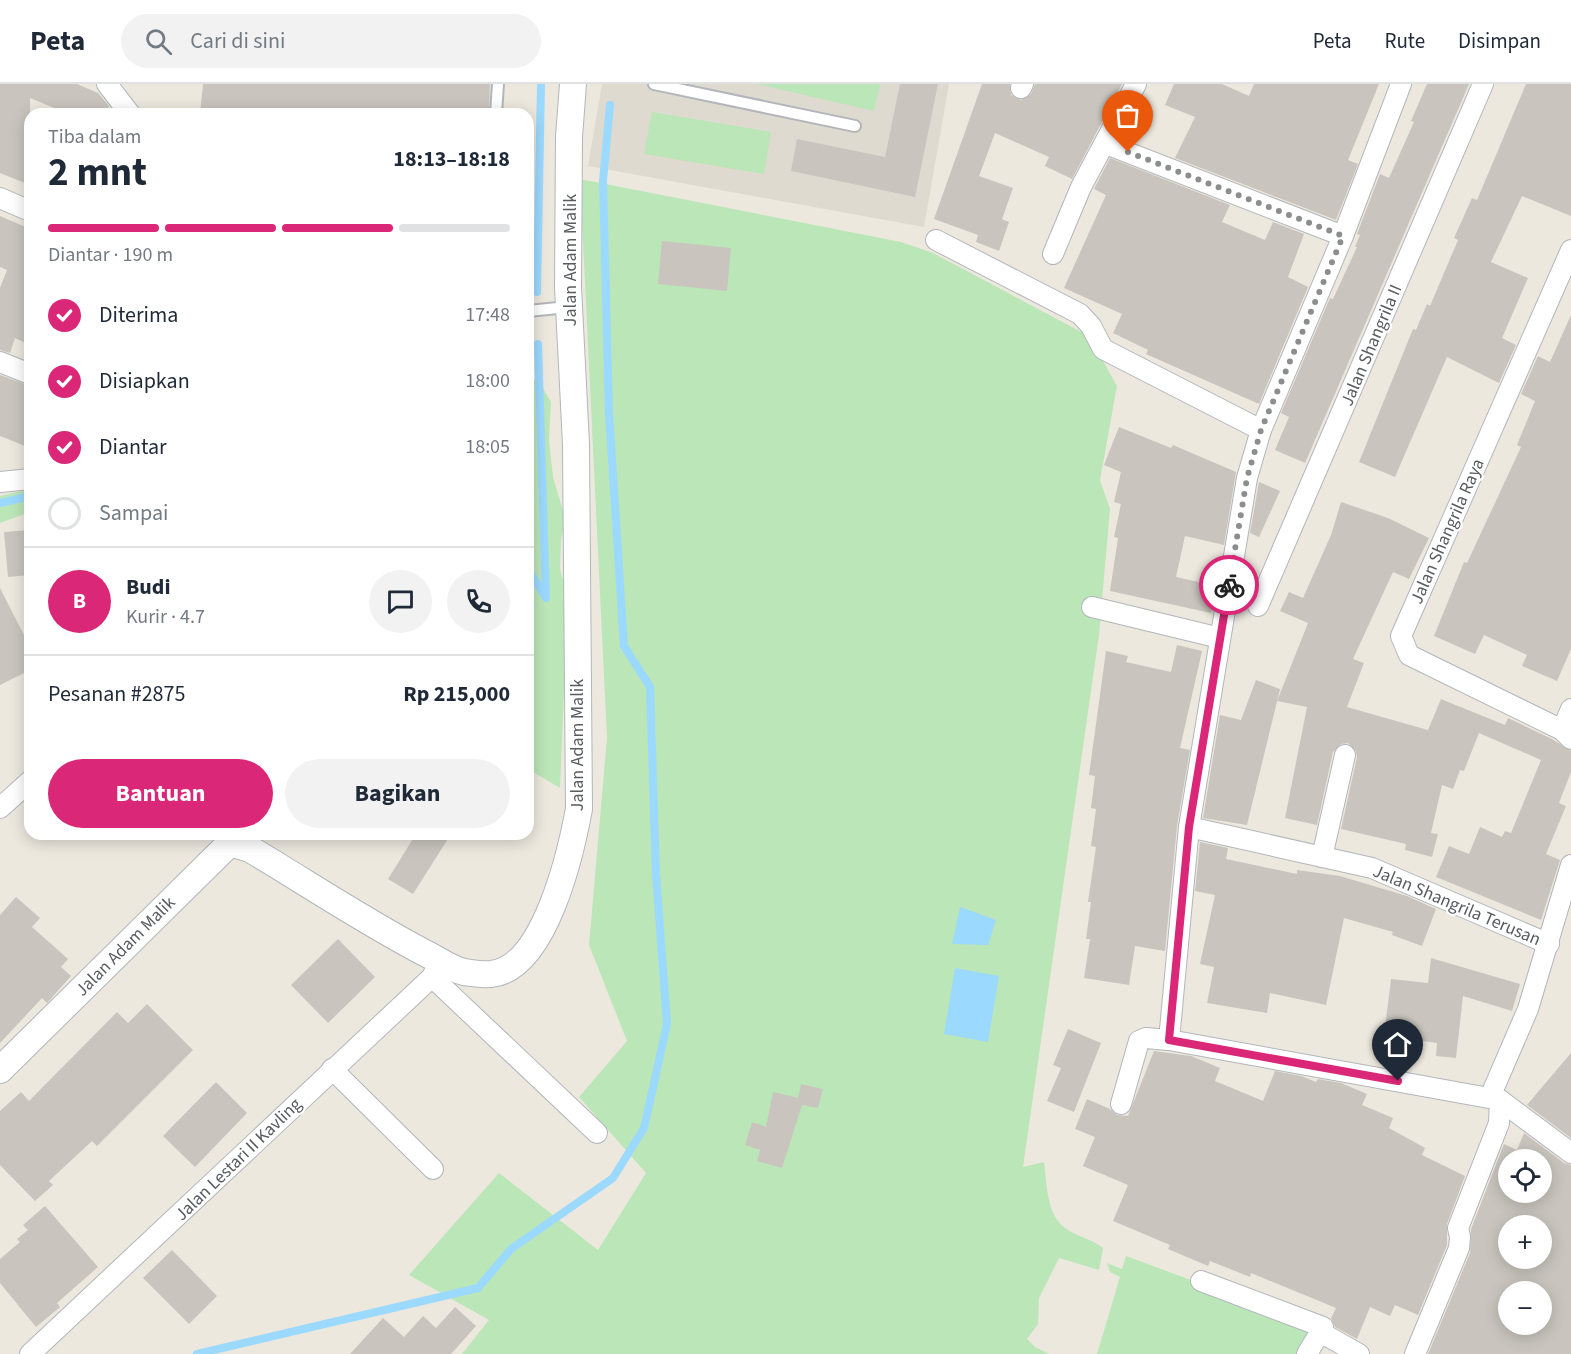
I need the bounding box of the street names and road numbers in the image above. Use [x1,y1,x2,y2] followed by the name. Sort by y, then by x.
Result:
[558,194,583,326] street label: Jalan Adam Malik
[1335,281,1408,410] street label: Jalan Shangrila II
[1404,455,1491,608] street label: Jalan Shangrila Raya
[565,679,590,811] street label: Jalan Adam Malik
[1369,859,1545,952] street label: Jalan Shangrila Terusan
[70,891,181,1002] street label: Jalan Adam Malik
[169,1092,307,1226] street label: Jalan Lestari II Kavling

